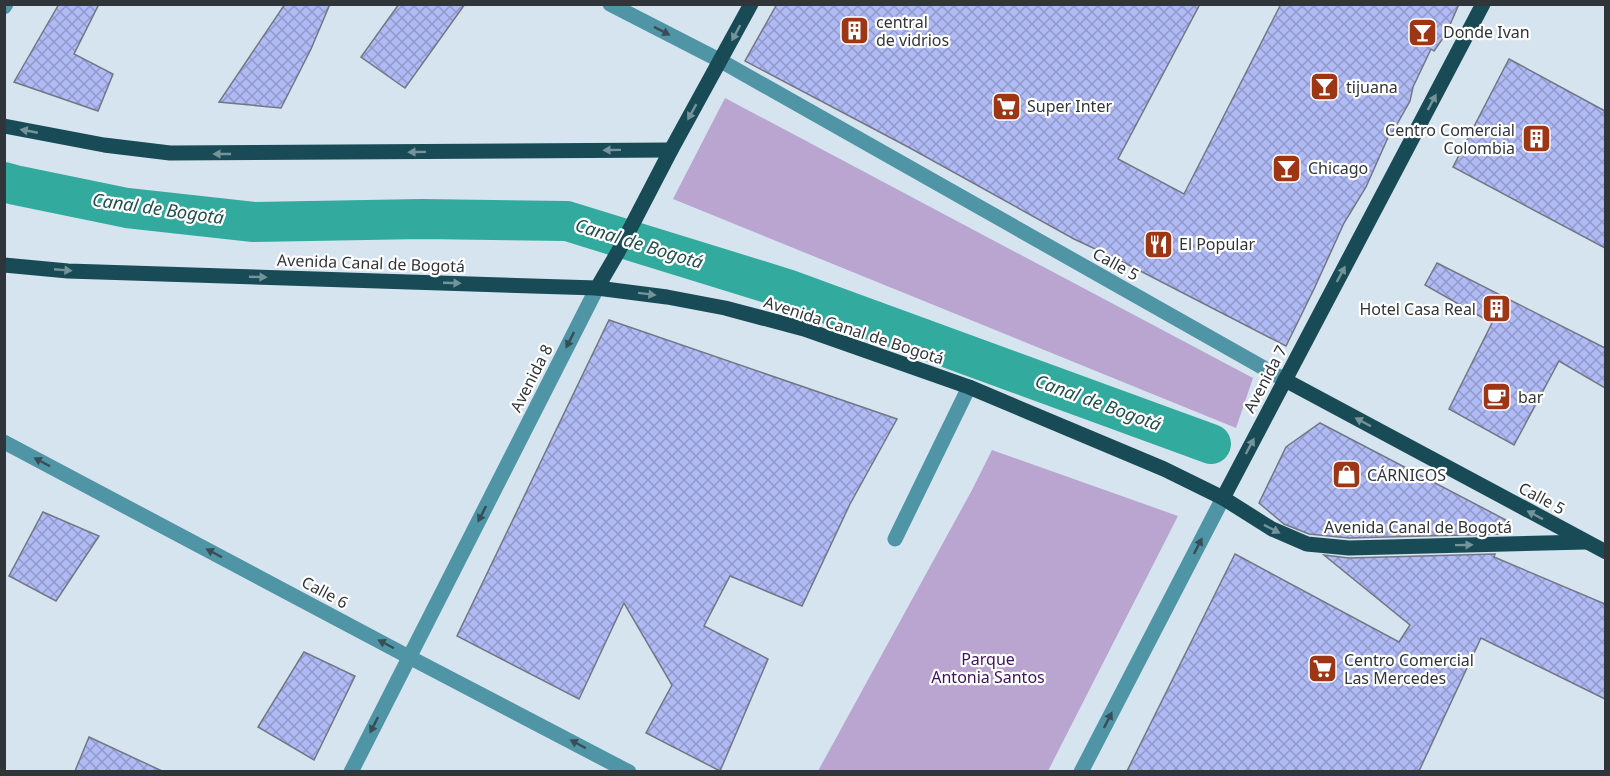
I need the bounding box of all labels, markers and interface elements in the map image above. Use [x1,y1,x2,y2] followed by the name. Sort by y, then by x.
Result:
[876,11,949,51] place label: central de vidrios
[839,15,871,47] building icon: central de vidrios
[1406,16,1438,48] bar icon: Donde Ivan
[1443,21,1530,43] place label: Donde Ivan
[731,25,741,42] one-way arrow
[654,27,671,36] one-way arrow
[1309,71,1341,103] bar icon: tijuana
[1346,76,1398,98] place label: tijuana
[990,90,1022,122] supermarket icon: Super Inter
[1427,93,1437,110] one-way arrow
[1027,95,1112,117] place label: Super Inter
[687,104,697,121] one-way arrow
[1385,119,1515,159] place label: Centro Comercial Colombia
[1520,123,1552,155] building icon: Centro Comercial Colombia
[20,126,39,135] one-way arrow
[603,145,622,155] one-way arrow
[408,147,427,157] one-way arrow
[213,149,232,159] one-way arrow
[1271,152,1303,184] bar icon: Chicago
[1308,157,1368,179] place label: Chicago
[91,187,225,229] water label: Canal de Bogotá
[572,212,706,274] water label: Canal de Bogotá
[1142,228,1174,260] restaurant icon: El Popular
[1179,233,1255,255] place label: El Popular
[1089,242,1143,286] street label: Calle 5
[277,249,465,277] street label: Avenida Canal de Bogotá
[53,265,72,275] one-way arrow
[1336,265,1346,282] one-way arrow
[248,272,267,282] one-way arrow
[443,279,462,288] one-way arrow
[638,290,657,299] one-way arrow
[761,290,947,370] street label: Avenida Canal de Bogotá
[1481,293,1513,325] building icon: Hotel Casa Real
[1359,298,1476,320] place label: Hotel Casa Real
[565,332,575,349] one-way arrow
[505,340,557,416] street label: Avenida 8
[1238,341,1292,417] street label: Avenida 7
[1032,368,1165,436] water label: Canal de Bogotá
[1481,381,1513,413] cafe icon: bar
[1518,386,1544,408] place label: bar
[1354,417,1371,427] one-way arrow
[1245,438,1255,455] one-way arrow
[33,457,50,466] one-way arrow
[1330,459,1362,491] shop icon: CÁRNICOS
[1367,464,1446,486] place label: CÁRNICOS
[1515,477,1569,519] street label: Calle 5
[477,506,487,523] one-way arrow
[1526,510,1543,520] one-way arrow
[1324,516,1512,538] street label: Avenida Canal de Bogotá
[1264,524,1281,533] one-way arrow
[1193,538,1202,555] one-way arrow
[1454,541,1473,550] one-way arrow
[205,548,222,558] one-way arrow
[298,571,352,613] street label: Calle 6
[377,639,394,649] one-way arrow
[931,648,1045,688] park label: Parque Antonia Santos
[1344,649,1474,689] place label: Centro Comercial Las Mercedes
[1307,653,1339,685] supermarket icon: Centro Comercial Las Mercedes
[1103,711,1113,728] one-way arrow
[370,717,379,734] one-way arrow
[569,740,586,749] one-way arrow

